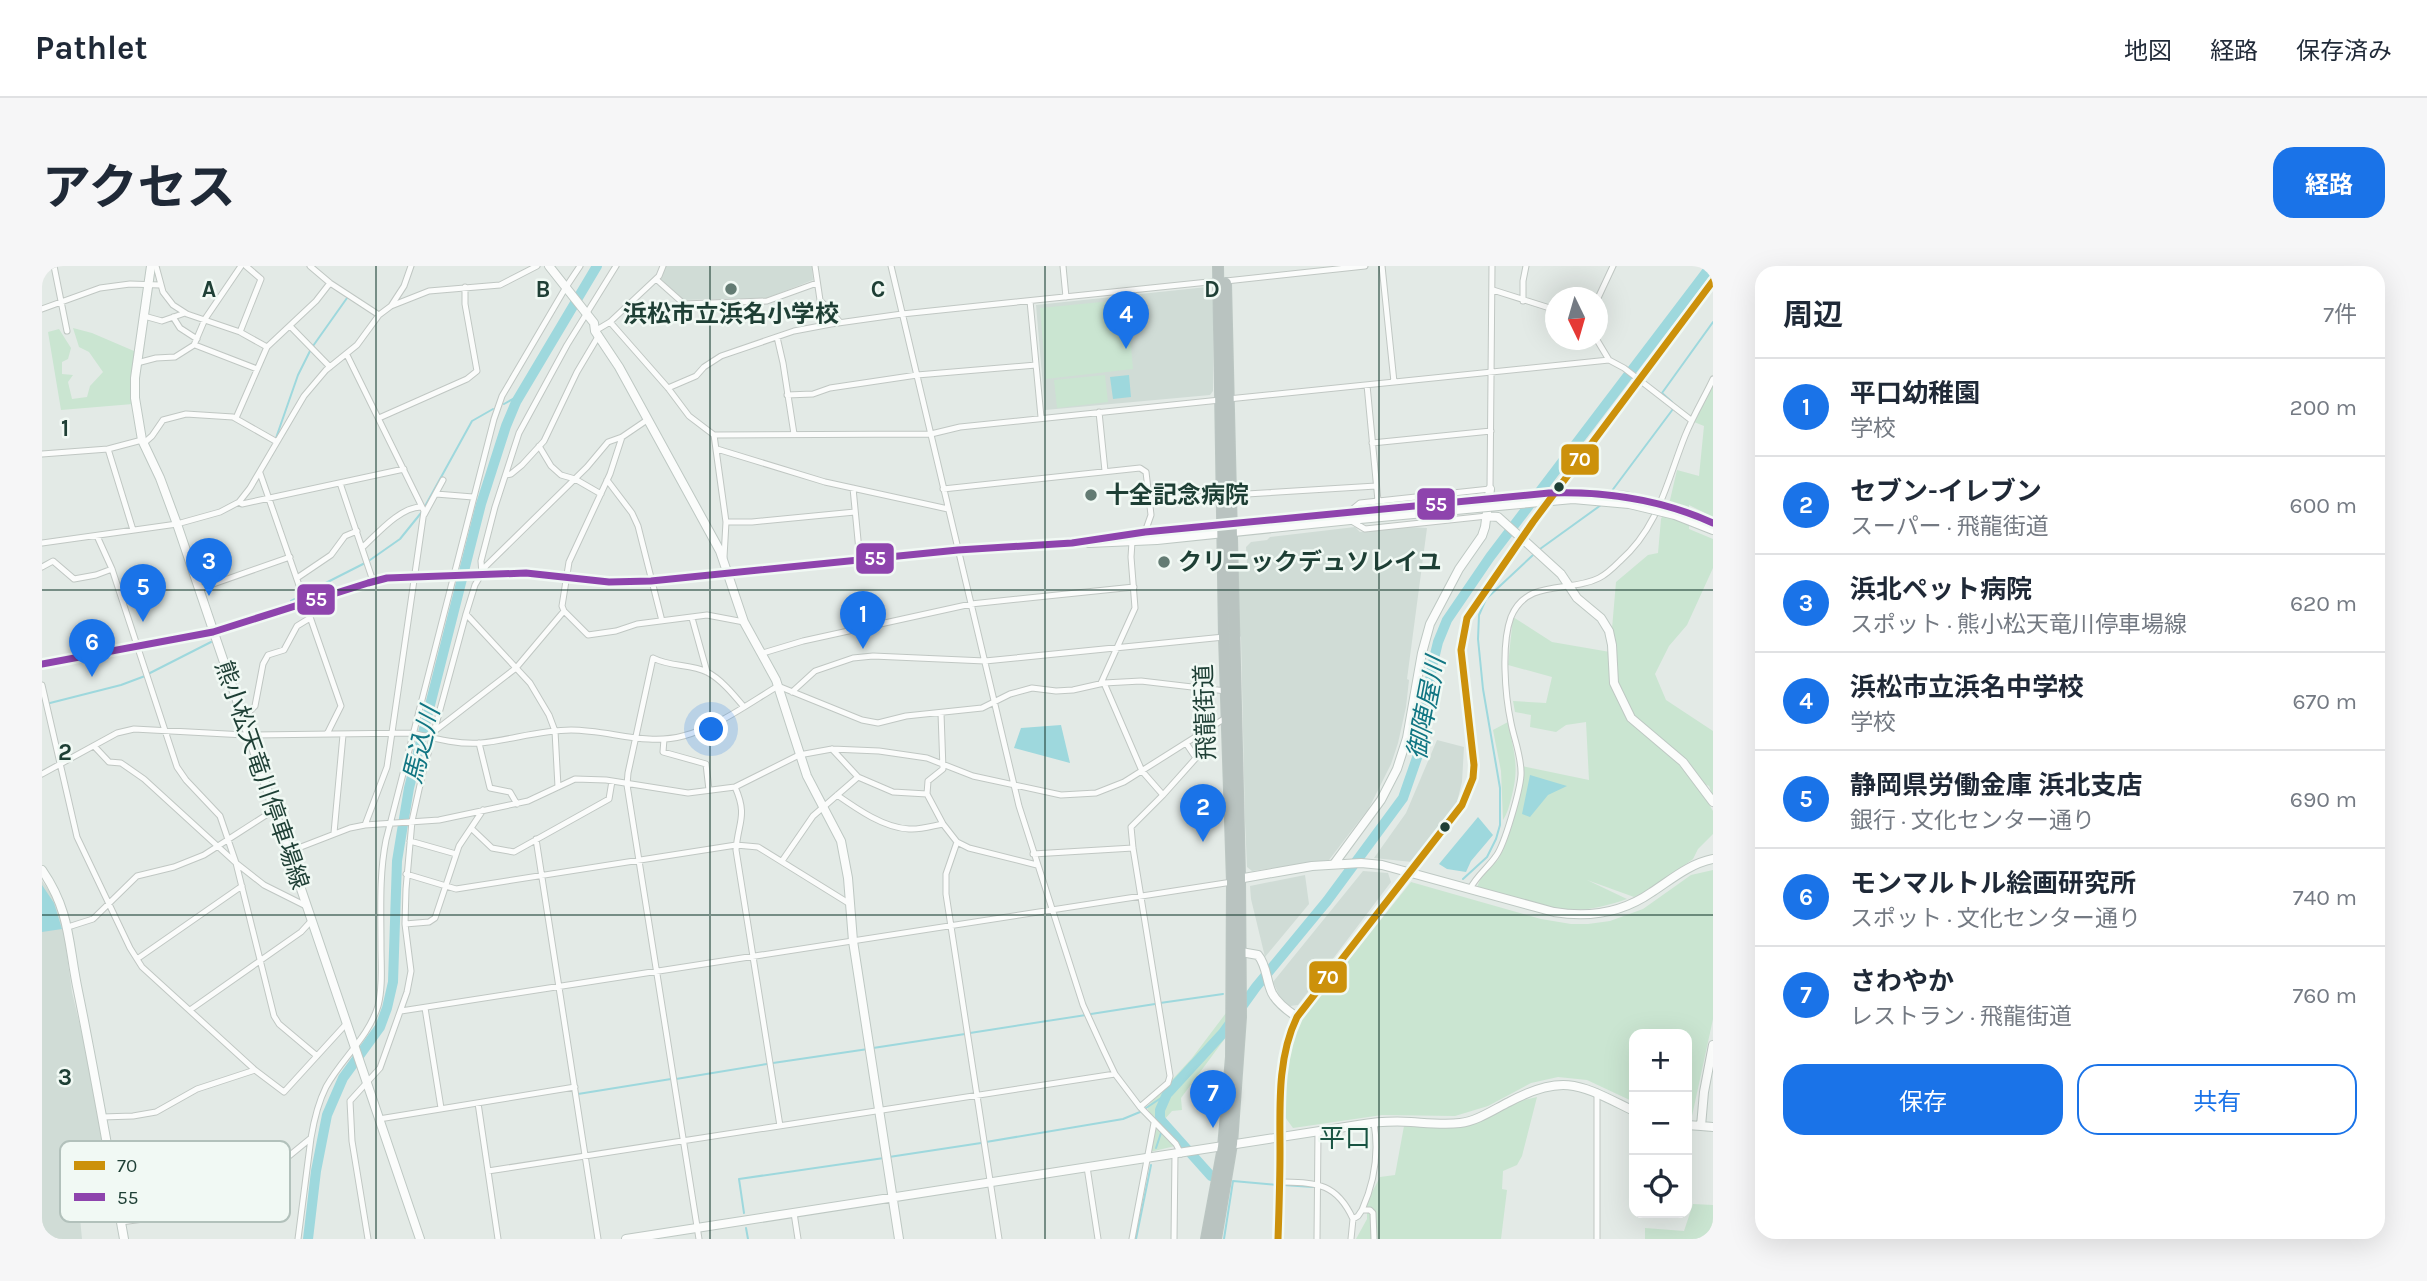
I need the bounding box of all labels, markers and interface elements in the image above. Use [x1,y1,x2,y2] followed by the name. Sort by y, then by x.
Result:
[35,29,148,67] text: Pathlet
[2124,37,2172,65] text: 地図
[2210,37,2258,65] text: 経路
[2296,37,2392,65] text: 保存済み
[2273,147,2385,218] button: 経路
[42,159,236,216] text: アクセス
[202,276,216,303] text: A
[536,276,550,303] text: B
[871,276,885,303] text: C
[1204,276,1220,303] text: D
[723,281,739,297] marker: 浜松市立浜名小学校
[1545,287,1608,350] north arrow
[1103,291,1149,349] pin: 4
[1783,297,1843,333] text: 周辺
[623,300,839,328] place label: 浜松市立浜名小学校
[2323,301,2357,328] text: 7件
[1850,378,1980,409] text: 平口幼稚園
[1802,394,1810,421] text: 1
[2289,394,2357,421] text: 200 m
[61,415,69,442] text: 1
[1850,415,1896,442] text: 学校
[1560,443,1600,476] line badge: 70
[1569,449,1591,471] text: 70
[1850,476,2042,507] text: セブン-イレブン
[1552,480,1566,494] unlabelled marker
[1105,481,1249,509] place label: 十全記念病院
[1083,487,1099,503] marker: 十全記念病院
[1416,487,1456,521] line badge: 55
[1799,492,1813,519] text: 2
[2290,492,2357,519] text: 600 m
[1425,494,1447,516] text: 55
[1850,513,2049,540] text: スーパー · 飛龍街道
[186,538,232,596] pin: 3
[855,542,895,575] line badge: 55
[864,548,886,570] text: 55
[1178,548,1442,576] place label: クリニックデュソレイユ
[1156,554,1172,570] marker: クリニックデュソレイユ
[120,564,166,622] pin: 5
[1850,574,2032,605] text: 浜北ペット病院
[296,583,336,616] line badge: 55
[305,589,327,611] text: 55
[1799,590,1813,617] text: 3
[2290,590,2357,617] text: 620 m
[840,591,886,649] pin: 1
[1850,611,2187,638] text: スポット · 熊小松天竜川停車場線
[69,619,115,677] pin: 6
[1401,651,1452,762] water label: 御陣屋川
[210,657,314,893] street label: 熊小松天竜川停車場線
[1189,664,1221,760] street label: 飛龍街道
[1850,672,2084,703] text: 浜松市立浜名中学校
[1799,688,1813,715] text: 4
[2292,688,2357,715] text: 670 m
[397,701,447,787] water label: 馬込川
[1850,709,1896,736] text: 学校
[694,712,728,746] your location
[58,739,72,766] text: 2
[1850,770,2143,801] text: 静岡県労働金庫 浜北支店
[1180,784,1226,842] pin: 2
[1799,786,1813,813] text: 5
[2290,786,2357,813] text: 690 m
[1850,807,2095,834] text: 銀行 · 文化センター通り
[1438,820,1452,834] unlabelled marker
[1850,868,2136,899] text: モンマルトル絵画研究所
[1799,884,1813,911] text: 6
[2293,884,2357,911] text: 740 m
[1850,905,2141,932] text: スポット · 文化センター通り
[1308,960,1348,994] line badge: 70
[1850,966,1954,997] text: さわやか
[1317,967,1339,989] text: 70
[1800,982,1812,1009] text: 7
[2292,982,2357,1009] text: 760 m
[1850,1003,2072,1030] text: レストラン · 飛龍街道
[1629,1029,1692,1218] map controls
[1629,1029,1692,1092] button: +
[58,1064,72,1091] text: 3
[1783,1064,2063,1135] button: 保存
[2077,1064,2357,1135] button: 共有
[1190,1070,1236,1128] pin: 7
[1629,1092,1692,1155] button: −
[1319,1123,1371,1154] district label: 平口
[60,1141,290,1222] legend
[117,1155,137,1177] text: 70
[1629,1155,1692,1218] button: locate
[117,1187,138,1209] text: 55

